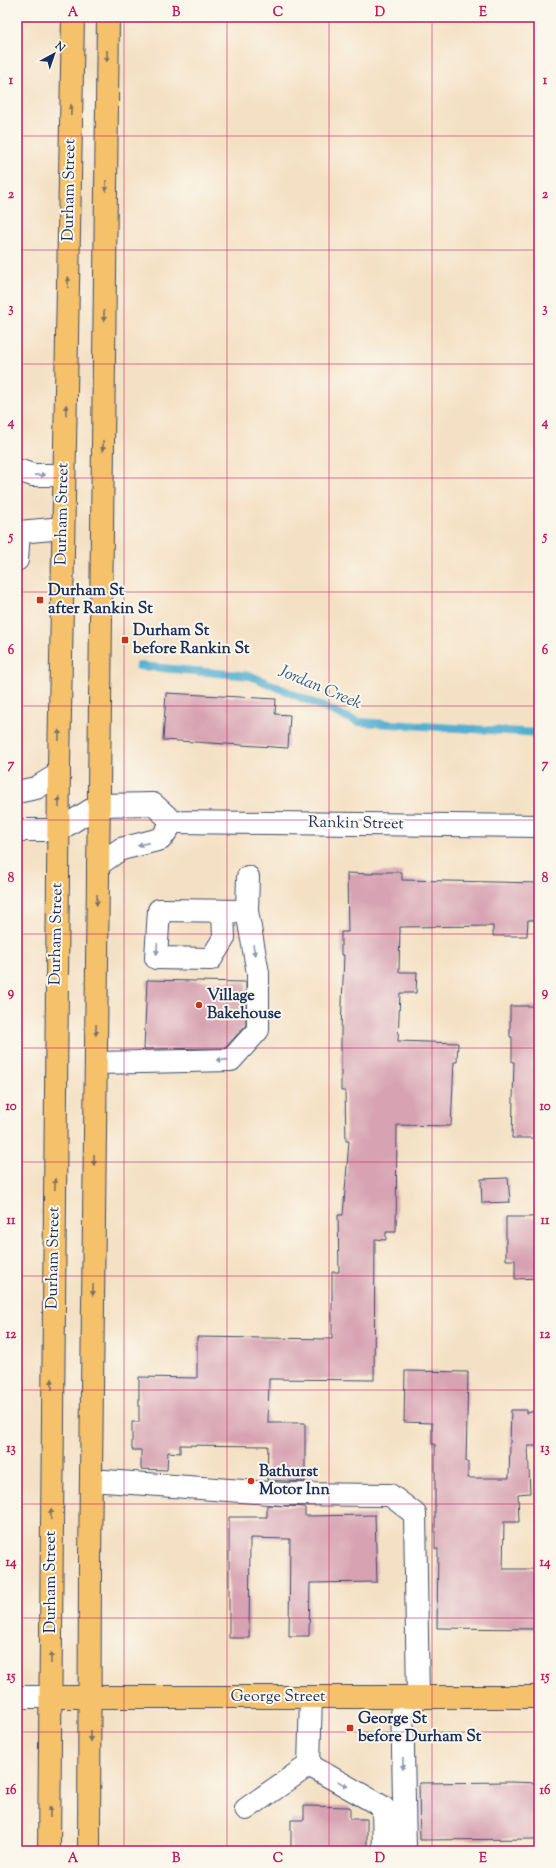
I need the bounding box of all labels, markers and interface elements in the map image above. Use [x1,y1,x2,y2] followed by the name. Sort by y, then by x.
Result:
[68,4,79,22] text: A
[172,4,181,22] text: B
[273,4,283,22] text: C
[375,4,385,22] text: D
[479,4,487,22] text: E
[34,34,74,74] north arrow
[51,38,68,56] text: N
[104,50,110,63] one-way arrow
[9,72,14,90] text: 1
[543,72,548,90] text: 1
[68,103,74,116] one-way arrow
[58,138,82,241] street label: Durham Street
[103,180,109,193] one-way arrow
[8,186,15,204] text: 2
[542,186,549,204] text: 2
[65,275,71,288] one-way arrow
[8,300,14,318] text: 3
[542,300,548,318] text: 3
[101,310,107,323] one-way arrow
[62,404,69,416] one-way arrow
[7,414,15,432] text: 4
[541,414,549,432] text: 4
[100,440,106,453] one-way arrow
[51,462,75,565] street label: Durham Street
[34,472,47,478] one-way arrow
[8,528,14,546] text: 5
[542,528,548,546] text: 5
[48,580,153,621] place label: Durham St after Rankin St
[35,595,45,605] marker: Durham St after Rankin St
[132,620,250,661] place label: Durham St before Rankin St
[120,635,130,645] marker: Durham St before Rankin St
[8,642,15,660] text: 6
[542,642,549,660] text: 6
[274,659,365,716] water label: Jordan Creek
[56,728,62,741] one-way arrow
[8,756,15,774] text: 7
[542,756,549,774] text: 7
[56,795,62,808] one-way arrow
[308,812,405,836] street label: Rankin Street
[137,841,150,847] one-way arrow
[8,870,15,888] text: 8
[542,870,549,888] text: 8
[45,882,69,985] street label: Durham Street
[94,894,100,907] one-way arrow
[153,943,160,955] one-way arrow
[251,944,257,956] one-way arrow
[8,984,15,1002] text: 9
[542,984,549,1002] text: 9
[207,985,282,1026] place label: Village Bakehouse
[194,1000,204,1010] marker: Village Bakehouse
[93,1024,99,1037] one-way arrow
[215,1057,228,1063] one-way arrow
[5,1098,17,1116] text: 10
[539,1098,551,1116] text: 10
[91,1154,97,1167] one-way arrow
[52,1177,58,1190] one-way arrow
[42,1206,66,1309] street label: Durham Street
[7,1212,16,1230] text: 11
[541,1212,550,1230] text: 11
[90,1284,96,1297] one-way arrow
[6,1326,17,1344] text: 12
[540,1326,551,1344] text: 12
[49,1377,55,1390] one-way arrow
[6,1440,16,1458] text: 13
[540,1440,550,1458] text: 13
[259,1461,330,1502] place label: Bathurst Motor Inn
[246,1476,256,1486] marker: Bathurst Motor Inn
[48,1507,54,1520] one-way arrow
[40,1530,63,1633] street label: Durham Street
[6,1554,17,1572] text: 14
[540,1554,551,1572] text: 14
[48,1651,54,1664] one-way arrow
[7,1668,16,1686] text: 15
[541,1668,550,1686] text: 15
[230,1686,326,1709] street label: George Street
[357,1708,482,1749] place label: George St before Durham St
[345,1723,355,1733] marker: George St before Durham St
[87,1730,93,1743] one-way arrow
[400,1758,406,1771] one-way arrow
[337,1781,348,1788] one-way arrow
[6,1782,17,1800] text: 16
[540,1782,551,1800] text: 16
[46,1806,53,1818] one-way arrow
[68,1850,79,1868] text: A
[172,1850,181,1868] text: B
[273,1850,283,1868] text: C
[375,1850,385,1868] text: D
[479,1850,487,1868] text: E

